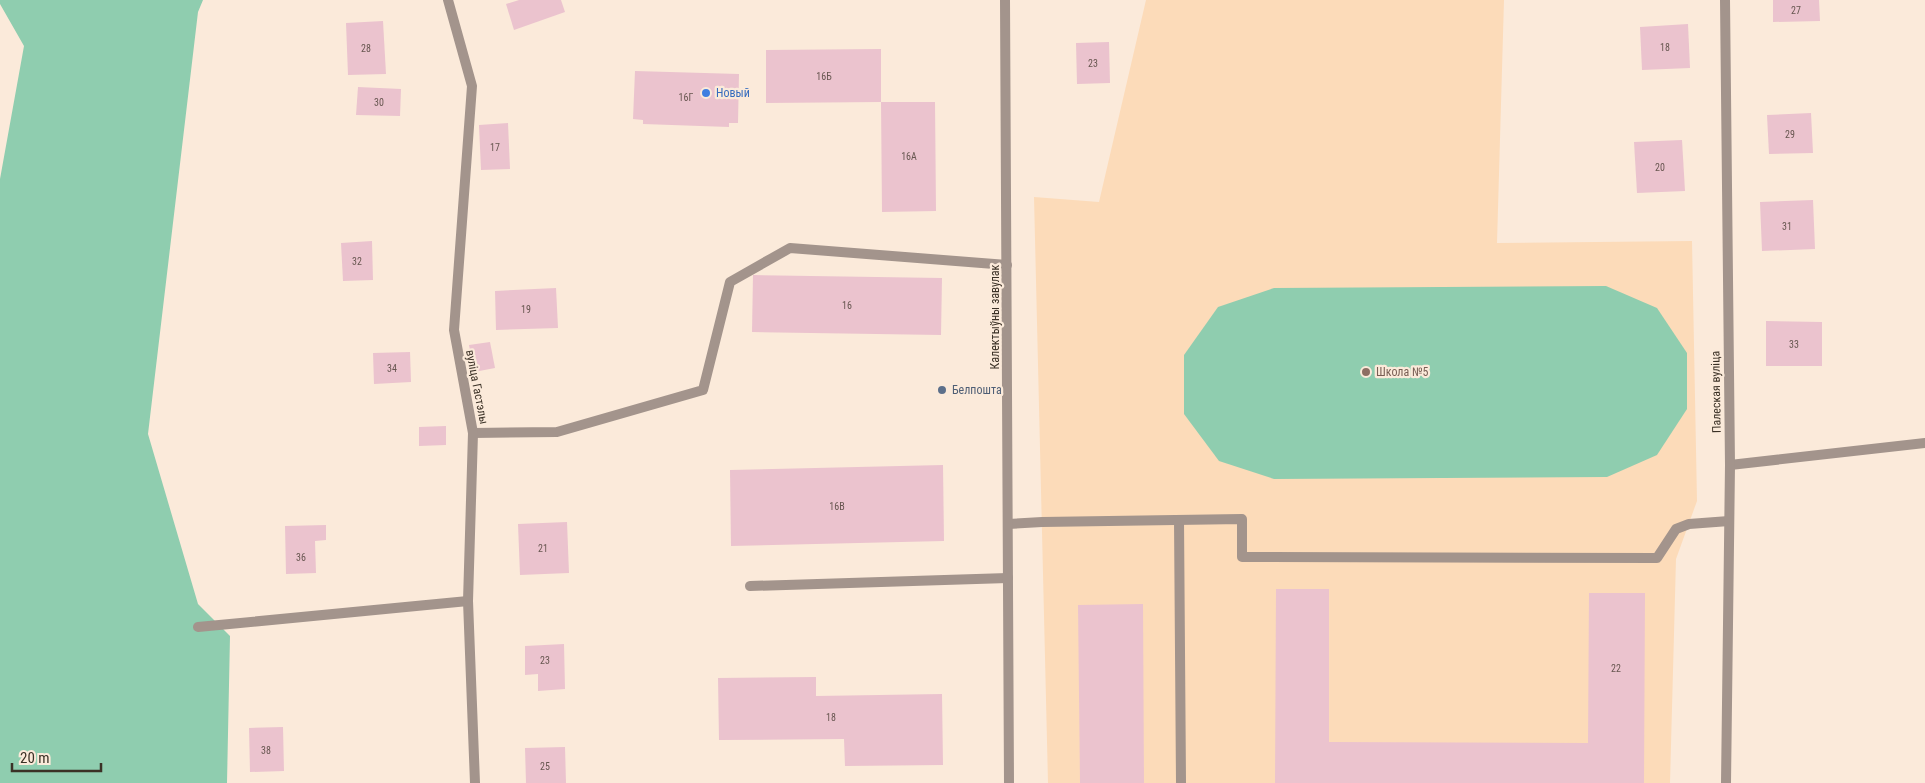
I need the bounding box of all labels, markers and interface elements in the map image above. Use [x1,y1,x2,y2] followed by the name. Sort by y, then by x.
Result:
[1791,5,1801,16] house number: 27
[1660,42,1670,53] house number: 18
[361,43,371,54] house number: 28
[1088,58,1098,69] house number: 23
[816,71,832,82] house number: 16Б
[716,86,750,100] place label: Новый
[700,87,712,99] marker: Новый
[679,92,693,103] house number: 16Г
[374,97,384,108] house number: 30
[1785,129,1795,140] house number: 29
[490,142,500,153] house number: 17
[901,151,917,162] house number: 16А
[1655,162,1665,173] house number: 20
[1782,221,1792,232] house number: 31
[352,256,362,267] house number: 32
[988,264,1002,369] street label: Калектыўны завулак
[842,300,852,311] house number: 16
[521,304,531,315] house number: 19
[1789,339,1799,350] house number: 33
[463,349,491,425] street label: вуліца Гастэлы
[1708,351,1724,433] street label: Палеская вуліца
[387,363,397,374] house number: 34
[1376,365,1429,379] place label: Школа №5
[1360,366,1372,378] marker: Школа №5
[952,383,1002,397] place label: Белпошта
[936,384,948,396] marker: Белпошта
[829,501,845,512] house number: 16В
[538,543,548,554] house number: 21
[296,552,306,563] house number: 36
[540,655,550,666] house number: 23
[1611,663,1621,674] house number: 22
[826,712,836,723] house number: 18
[12,740,101,772] scale bar
[261,745,271,756] house number: 38
[20,749,50,767] text: 20 m
[540,761,550,772] house number: 25

